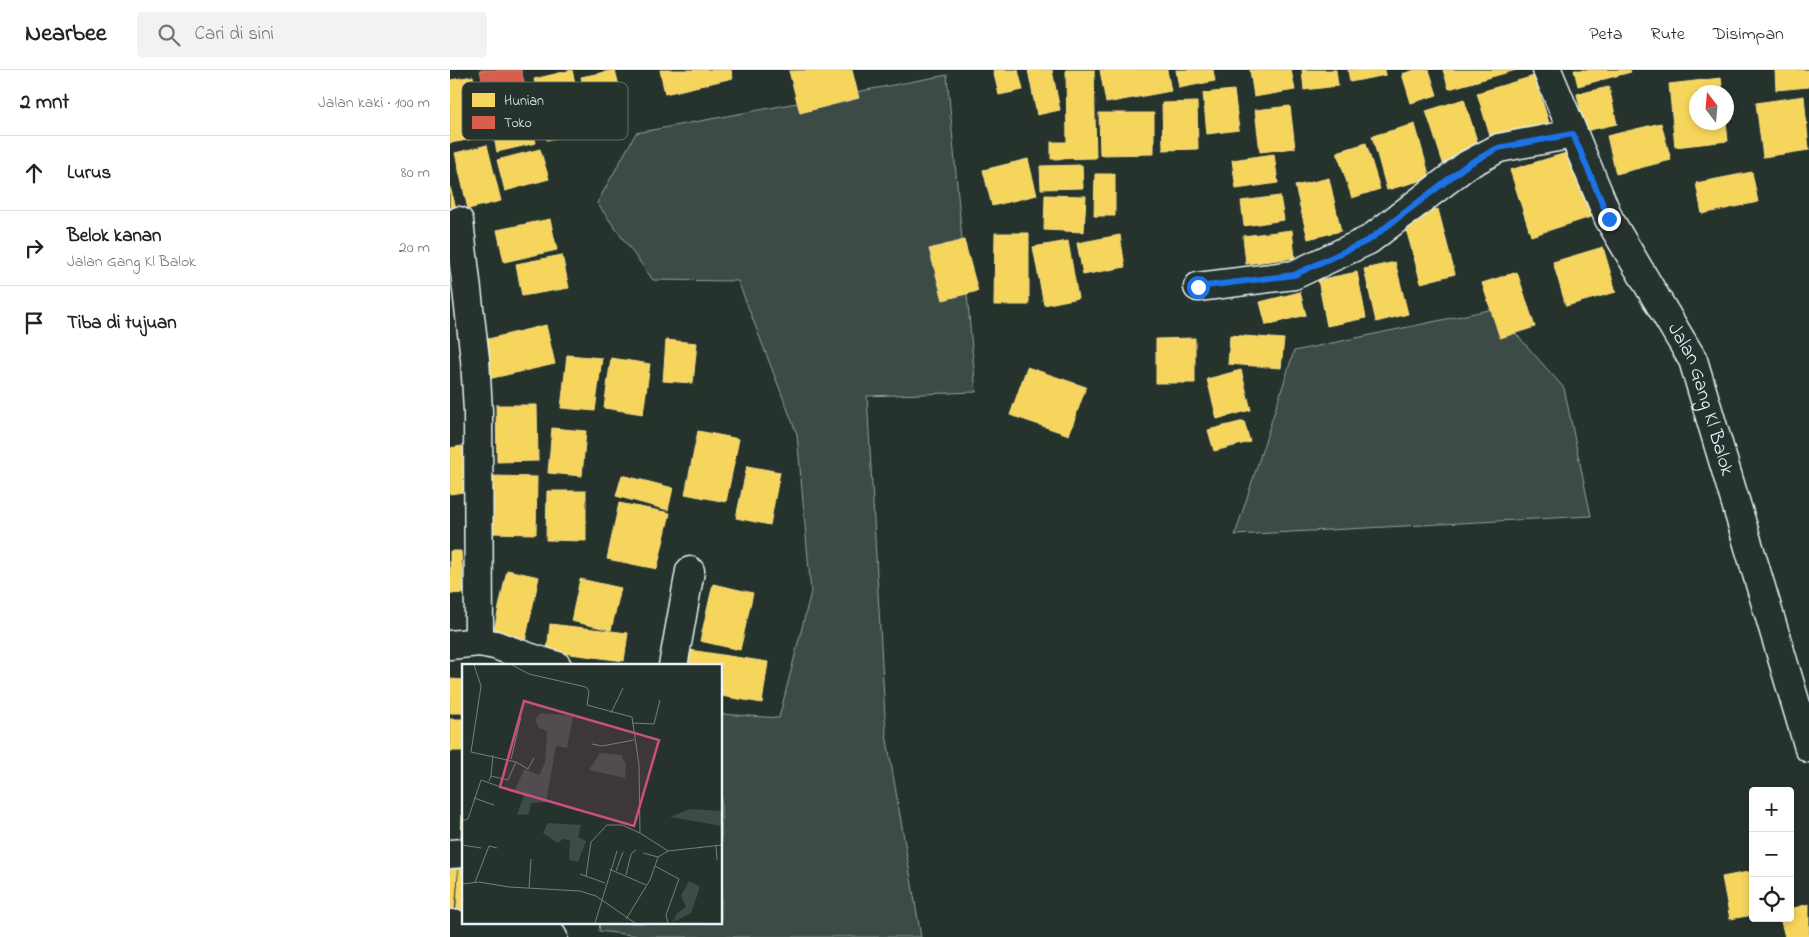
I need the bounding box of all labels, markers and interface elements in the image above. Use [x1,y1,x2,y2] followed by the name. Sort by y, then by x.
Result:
[137,12,487,57] search box
[25,17,107,52] text: Nearbee
[155,21,183,49] icon: search
[195,21,274,48] text: Cari di sini
[1589,22,1622,48] text: Peta
[1650,22,1685,48] text: Rute
[1713,22,1784,48] text: Disimpan
[462,82,628,140] legend
[1689,85,1734,130] north arrow
[20,88,69,118] text: 2 mnt
[318,91,430,115] text: Jalan kaki · 100 m
[504,91,544,112] text: Hunian
[504,113,532,134] text: Toko
[20,159,48,187] icon: ahead
[67,160,111,187] text: Lurus
[401,161,430,185] text: 80 m
[1598,208,1621,231] route end
[67,223,161,250] text: Belok kanan
[20,234,48,262] icon: right
[399,236,430,260] text: 20 m
[67,250,196,274] text: Jalan Gang Kl Balok
[1187,276,1210,299] route start
[20,309,48,337] icon: arrive
[67,310,177,337] text: Tiba di tujuan
[1660,317,1741,479] street label: Jalan Gang Kl Balok
[462,664,722,924] inset map
[1749,787,1794,922] map controls
[1749,787,1794,832] button: +
[1749,832,1794,877] button: −
[1749,877,1794,922] button: locate

